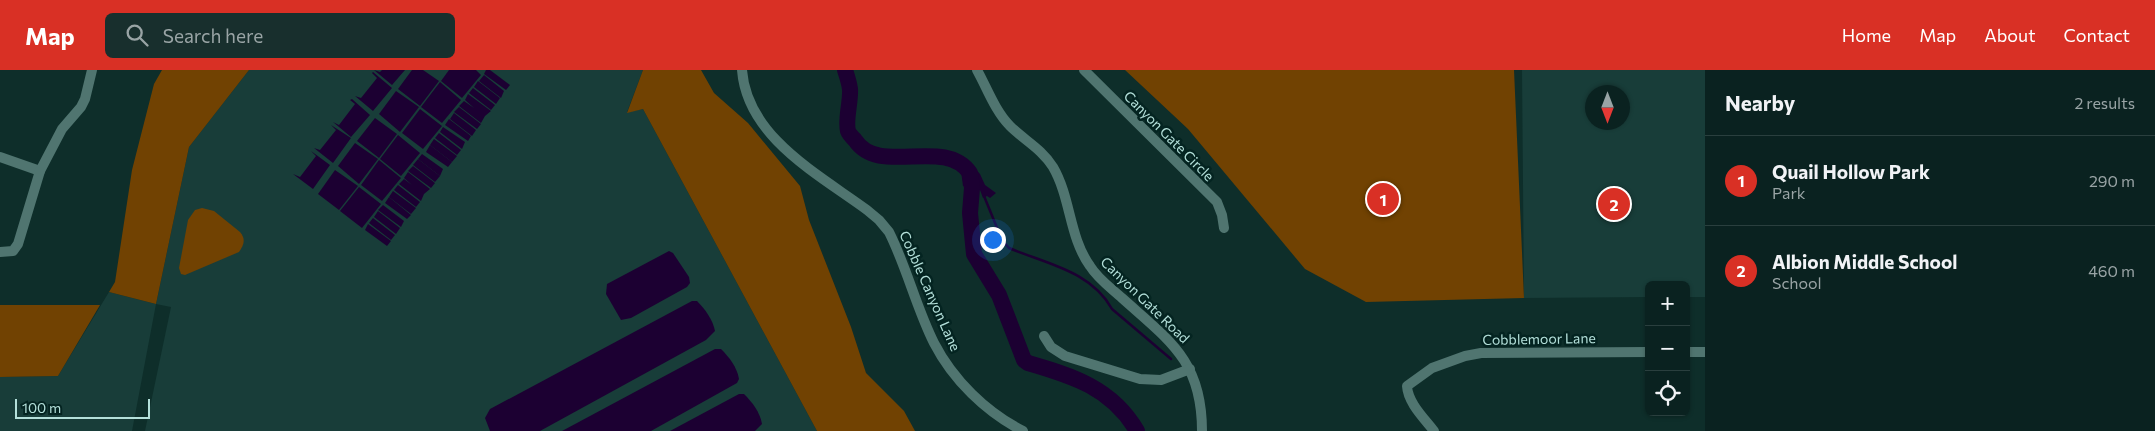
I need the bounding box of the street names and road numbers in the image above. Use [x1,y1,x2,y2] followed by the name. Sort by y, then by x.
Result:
[1121,87,1218,184] street label: Canyon Gate Circle
[896,228,965,354] street label: Cobble Canyon Lane
[1097,253,1193,346] street label: Canyon Gate Road
[1482,329,1596,348] street label: Cobblemoor Lane

